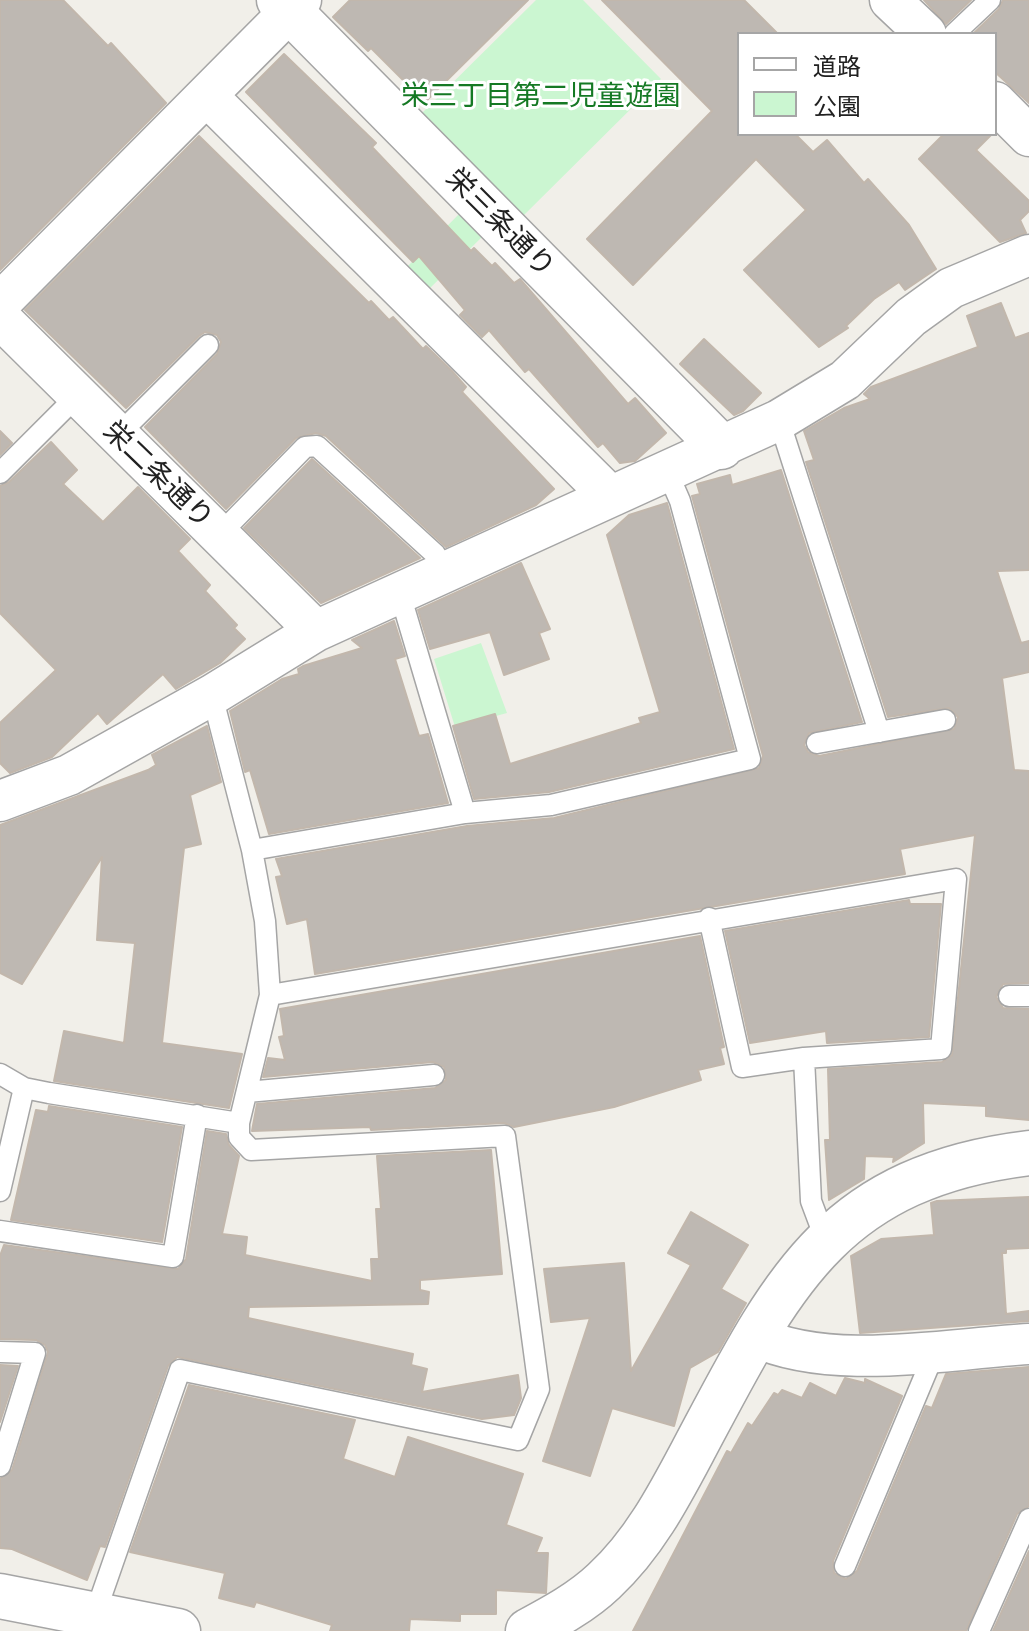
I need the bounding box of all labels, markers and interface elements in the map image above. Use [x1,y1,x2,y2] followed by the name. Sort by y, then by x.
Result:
[737,32,997,136] legend
[813,51,861,81] text: 道路
[401,80,681,114] park label: 栄三丁目第二児童遊園
[813,91,861,121] text: 公園
[439,162,561,284] street label: 栄三条通り
[96,414,220,536] street label: 栄二条通り

